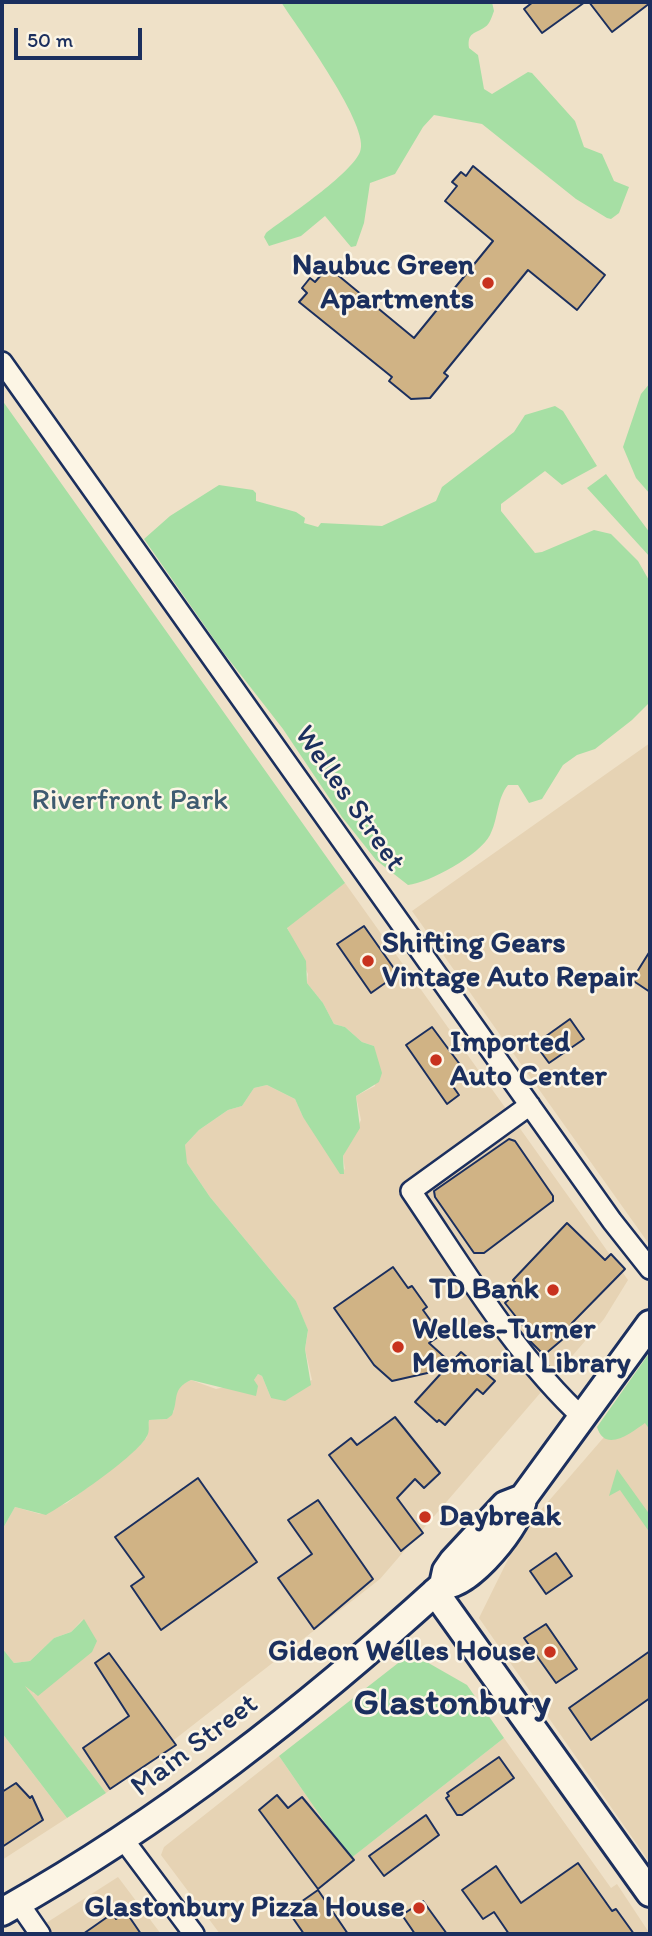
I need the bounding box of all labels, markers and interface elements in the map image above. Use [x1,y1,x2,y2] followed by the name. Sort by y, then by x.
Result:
[18,14,145,58] scale bar
[27,27,73,52] text: 50 m
[292,248,474,318] place label: Naubuc Green Apartments
[480,275,496,291] marker: Naubuc Green Apartments
[286,719,412,879] street label: Welles Street
[32,783,228,819] park label: Riverfront Park
[382,926,637,996] place label: Shifting Gears Vintage Auto Repair
[360,953,376,969] marker: Shifting Gears Vintage Auto Repair
[450,1025,607,1096] place label: Imported Auto Center
[428,1052,444,1068] marker: Imported Auto Center
[429,1272,539,1308] place label: TD Bank
[545,1282,561,1298] marker: TD Bank
[412,1312,631,1382] place label: Welles-Turner Memorial Library
[390,1339,406,1355] marker: Welles-Turner Memorial Library
[439,1499,561,1535] place label: Daybreak
[417,1509,433,1525] marker: Daybreak
[268,1634,536,1670] place label: Gideon Welles House
[542,1644,558,1660] marker: Gideon Welles House
[353,1683,551,1727] district label: Glastonbury
[124,1687,266,1805] street label: Main Street
[84,1890,405,1926] place label: Glastonbury Pizza House
[411,1900,427,1916] marker: Glastonbury Pizza House

